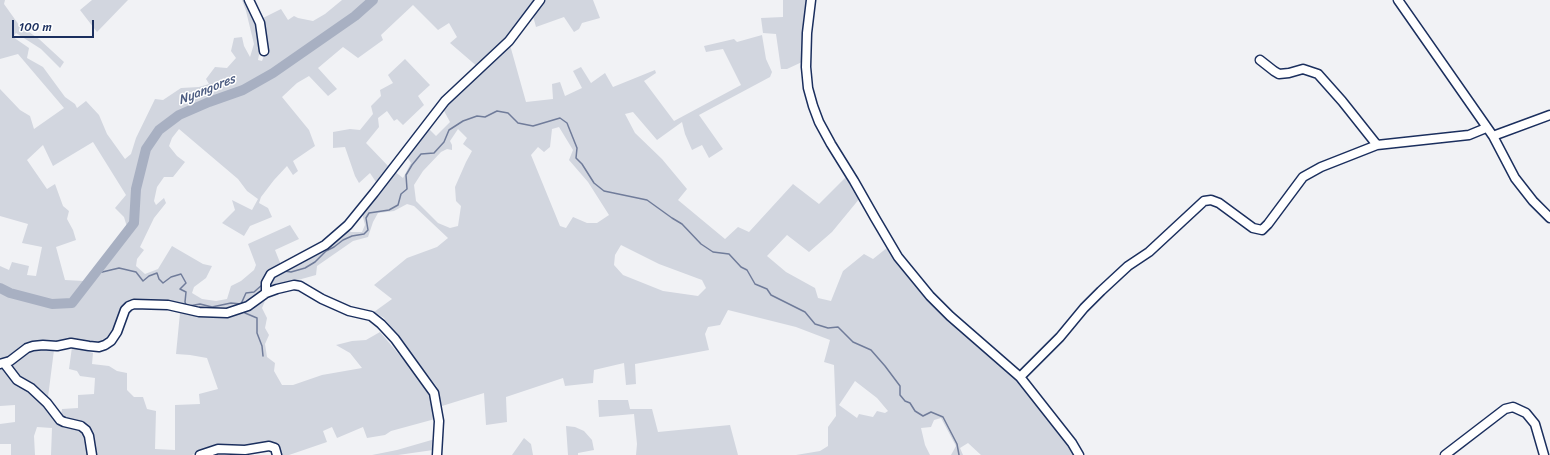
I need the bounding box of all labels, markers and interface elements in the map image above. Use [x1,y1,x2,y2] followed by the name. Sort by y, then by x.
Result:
[14,12,96,38] scale bar
[19,16,52,38] text: 100 m
[176,72,238,108] water label: Nyangores

